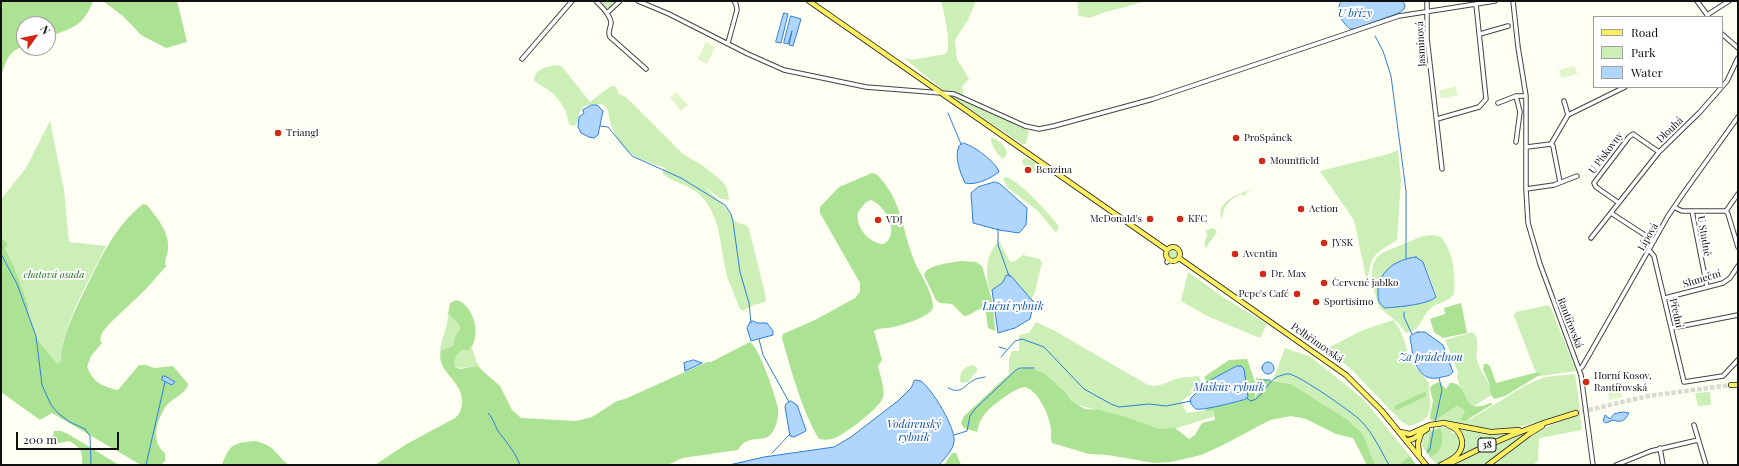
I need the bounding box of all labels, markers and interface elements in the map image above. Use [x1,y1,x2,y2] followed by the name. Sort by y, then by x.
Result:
[1338,7,1372,21] water label: U břízy
[16,16,56,56] north arrow
[1593,16,1723,88] legend
[1414,21,1428,67] street label: Jasmínová
[37,22,54,37] text: N
[1631,24,1658,40] text: Road
[1631,44,1656,60] text: Park
[1631,64,1663,80] text: Water
[1654,115,1686,145] street label: Dlouhá
[286,127,319,139] place label: Triangl
[273,128,283,138] marker: Triangl
[1586,130,1626,176] street label: U Pískovny
[1244,132,1292,144] place label: ProSpánek
[1231,133,1241,143] marker: ProSpánek
[1270,155,1319,167] place label: Mountfield
[1257,156,1267,166] marker: Mountfield
[1036,164,1072,176] place label: Benzina
[1023,165,1033,175] marker: Benzina
[1309,203,1338,215] place label: Action
[1296,204,1306,214] marker: Action
[1090,213,1142,225] place label: McDonald's
[1188,213,1207,225] place label: KFC
[886,214,903,226] place label: VDJ
[1145,214,1155,224] marker: McDonald's
[1175,214,1185,224] marker: KFC
[873,215,883,225] marker: VDJ
[1695,215,1713,257] street label: U Studně
[1635,221,1661,253] street label: Lípová
[1332,237,1353,249] place label: JYSK
[1319,238,1329,248] marker: JYSK
[1243,248,1278,260] place label: Aventin
[1230,249,1240,259] marker: Aventin
[1271,268,1306,280] place label: Dr. Max
[1682,268,1722,290] street label: Sluneční
[24,269,84,281] park label: chatová osada
[1258,269,1268,279] marker: Dr. Max
[1332,277,1399,289] place label: Červené jablko
[1319,278,1329,288] marker: Červené jablko
[1239,288,1289,300] place label: Pepe's Café
[1292,289,1302,299] marker: Pepe's Café
[1324,296,1373,308] place label: Sportisimo
[1555,296,1585,350] street label: Rantířovská
[1311,297,1321,307] marker: Sportisimo
[1667,297,1685,329] street label: Přední
[982,300,1044,314] water label: Luční rybník
[1289,321,1345,365] street label: Pelhřimovská
[1399,351,1463,365] water label: Za prádelnou
[1594,370,1652,394] place label: Horní Kosov, Rantířovská
[1581,377,1591,387] marker: Horní Kosov, Rantířovská
[1193,381,1265,395] water label: Maškův rybník
[887,418,941,444] water label: Vodárenský rybník
[18,424,121,450] scale bar
[23,431,57,447] text: 200 m
[1478,438,1496,452] road number: 38

